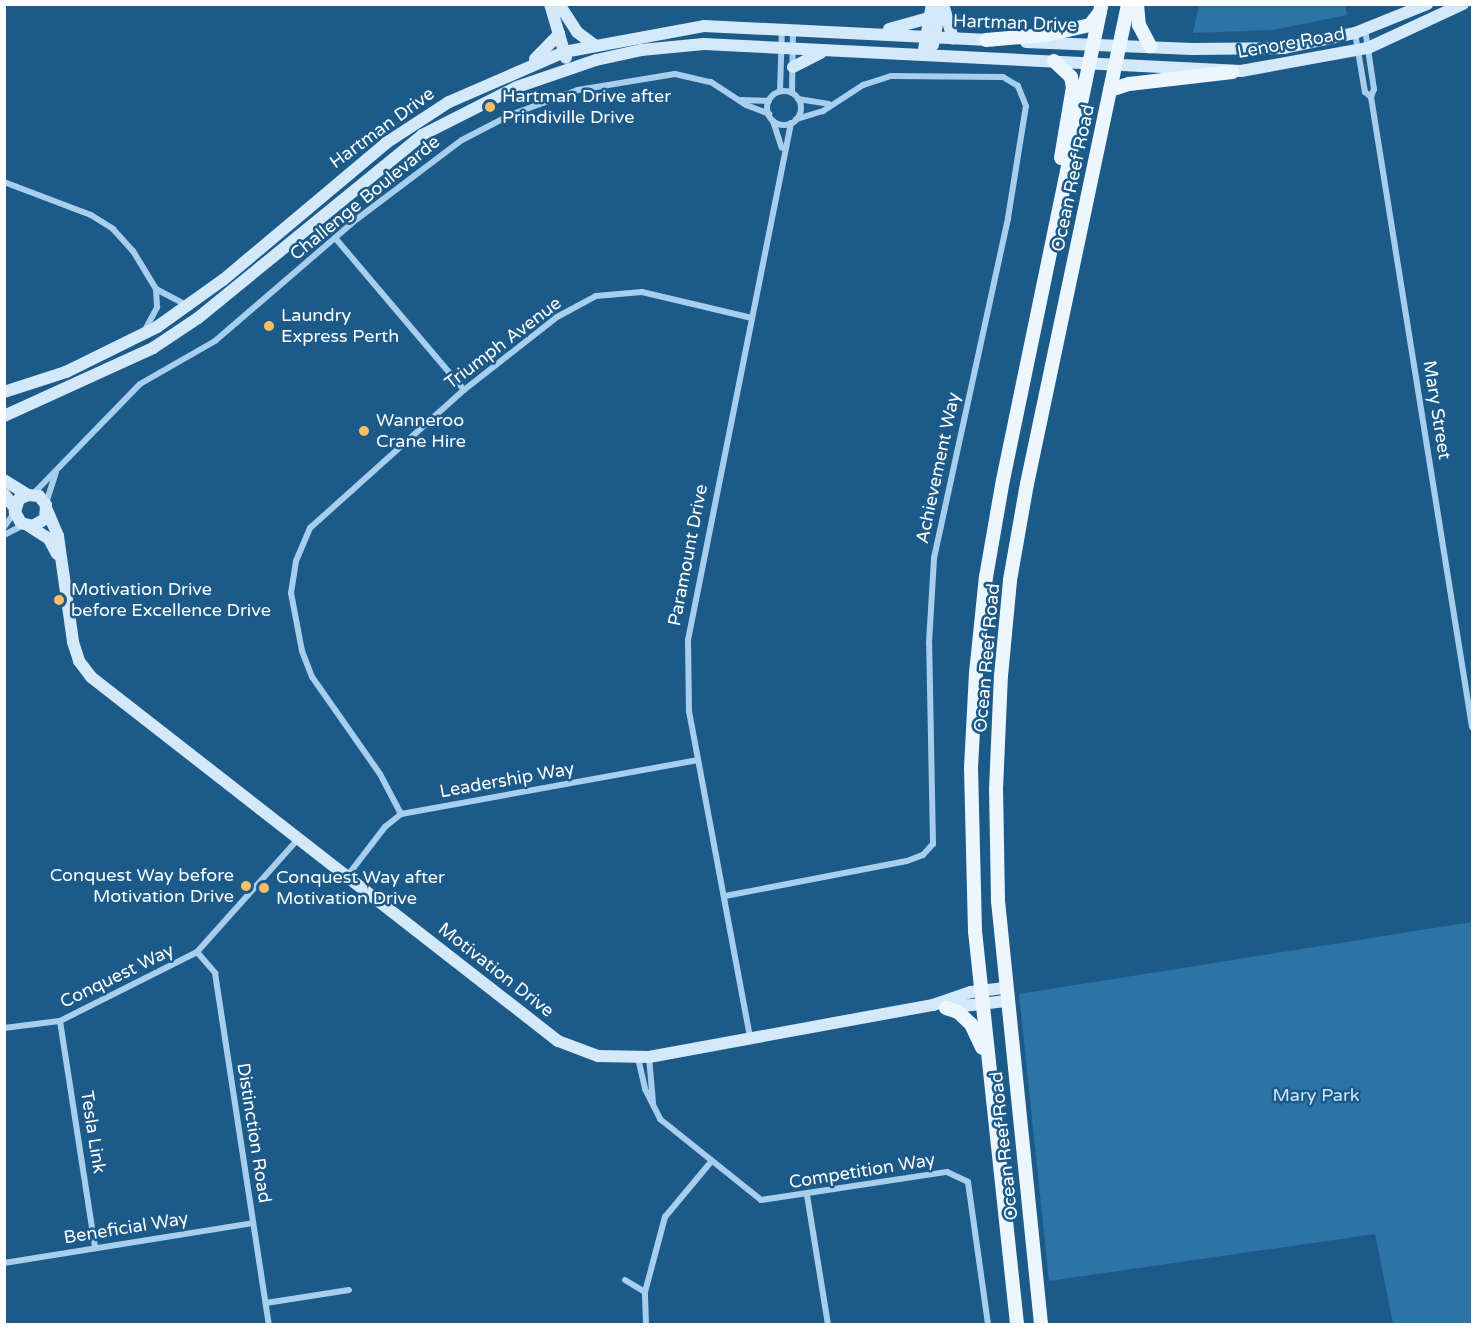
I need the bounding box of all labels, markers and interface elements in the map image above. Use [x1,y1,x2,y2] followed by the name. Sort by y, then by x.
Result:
[953,10,1077,36] street label: Hartman Drive
[1235,23,1347,63] street label: Lenore Road
[325,83,439,173] street label: Hartman Drive
[502,86,671,128] place label: Hartman Drive after Prindiville Drive
[483,100,497,114] marker: Hartman Drive after Prindiville Drive
[1047,103,1099,253] street label: Ocean Reef Road
[286,131,444,265] street label: Challenge Boulevarde
[441,292,565,394] street label: Triumph Avenue
[281,305,399,348] place label: Laundry Express Perth
[262,319,276,333] marker: Laundry Express Perth
[1418,359,1456,461] street label: Mary Street
[911,390,965,546] street label: Achievement Way
[376,410,466,452] place label: Wanneroo Crane Hire
[357,424,371,438] marker: Wanneroo Crane Hire
[664,482,712,628] street label: Paramount Drive
[71,579,271,622] place label: Motivation Drive before Excellence Drive
[970,582,1004,734] street label: Ocean Reef Road
[52,593,66,607] marker: Motivation Drive before Excellence Drive
[438,758,576,802] street label: Leadership Way
[50,865,234,908] place label: Conquest Way before Motivation Drive
[276,867,445,910] place label: Conquest Way after Motivation Drive
[239,879,253,893] marker: Conquest Way before Motivation Drive
[257,881,271,895] marker: Conquest Way after Motivation Drive
[434,918,558,1022] street label: Motivation Drive
[57,939,177,1013] street label: Conquest Way
[232,1061,276,1205] street label: Distinction Road
[985,1070,1023,1222] street label: Ocean Reef Road
[1272,1084,1360,1106] park label: Mary Park
[76,1089,110,1175] street label: Tesla Link
[787,1149,937,1193] street label: Competition Way
[62,1208,190,1248] street label: Beneficial Way

